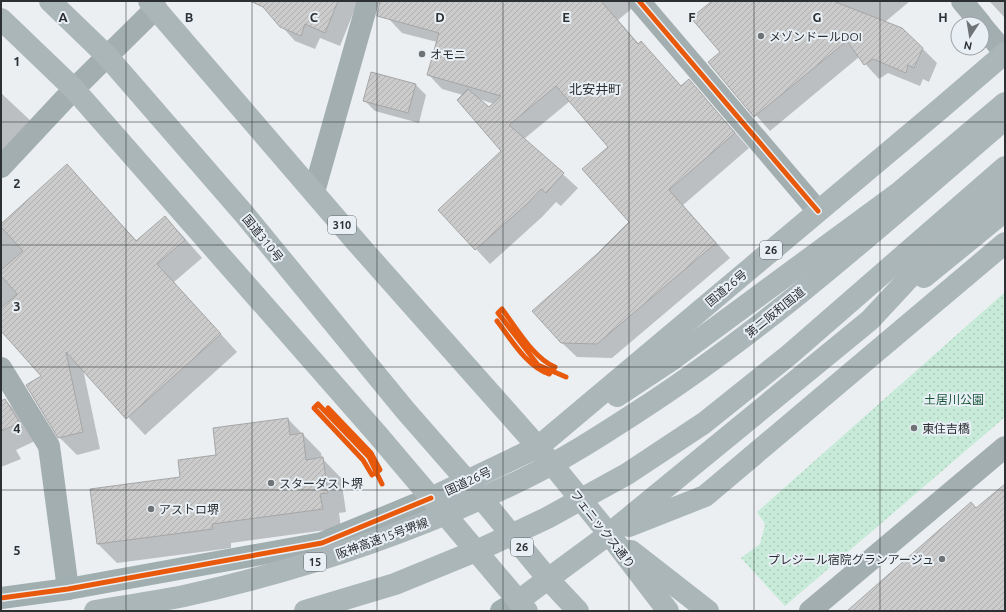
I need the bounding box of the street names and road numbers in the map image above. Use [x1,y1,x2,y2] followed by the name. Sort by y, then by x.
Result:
[240,212,286,264] street label: 国道310号
[328,216,356,234] road number: 310
[760,241,782,259] road number: 26
[703,267,749,309] street label: 国道26号
[743,284,807,340] street label: 第二阪和国道
[443,465,493,497] street label: 国道26号
[568,487,638,571] street label: フェニックス通り
[334,515,430,561] street label: 阪神高速15号堺線
[511,538,533,556] road number: 26
[304,553,326,571] road number: 15

